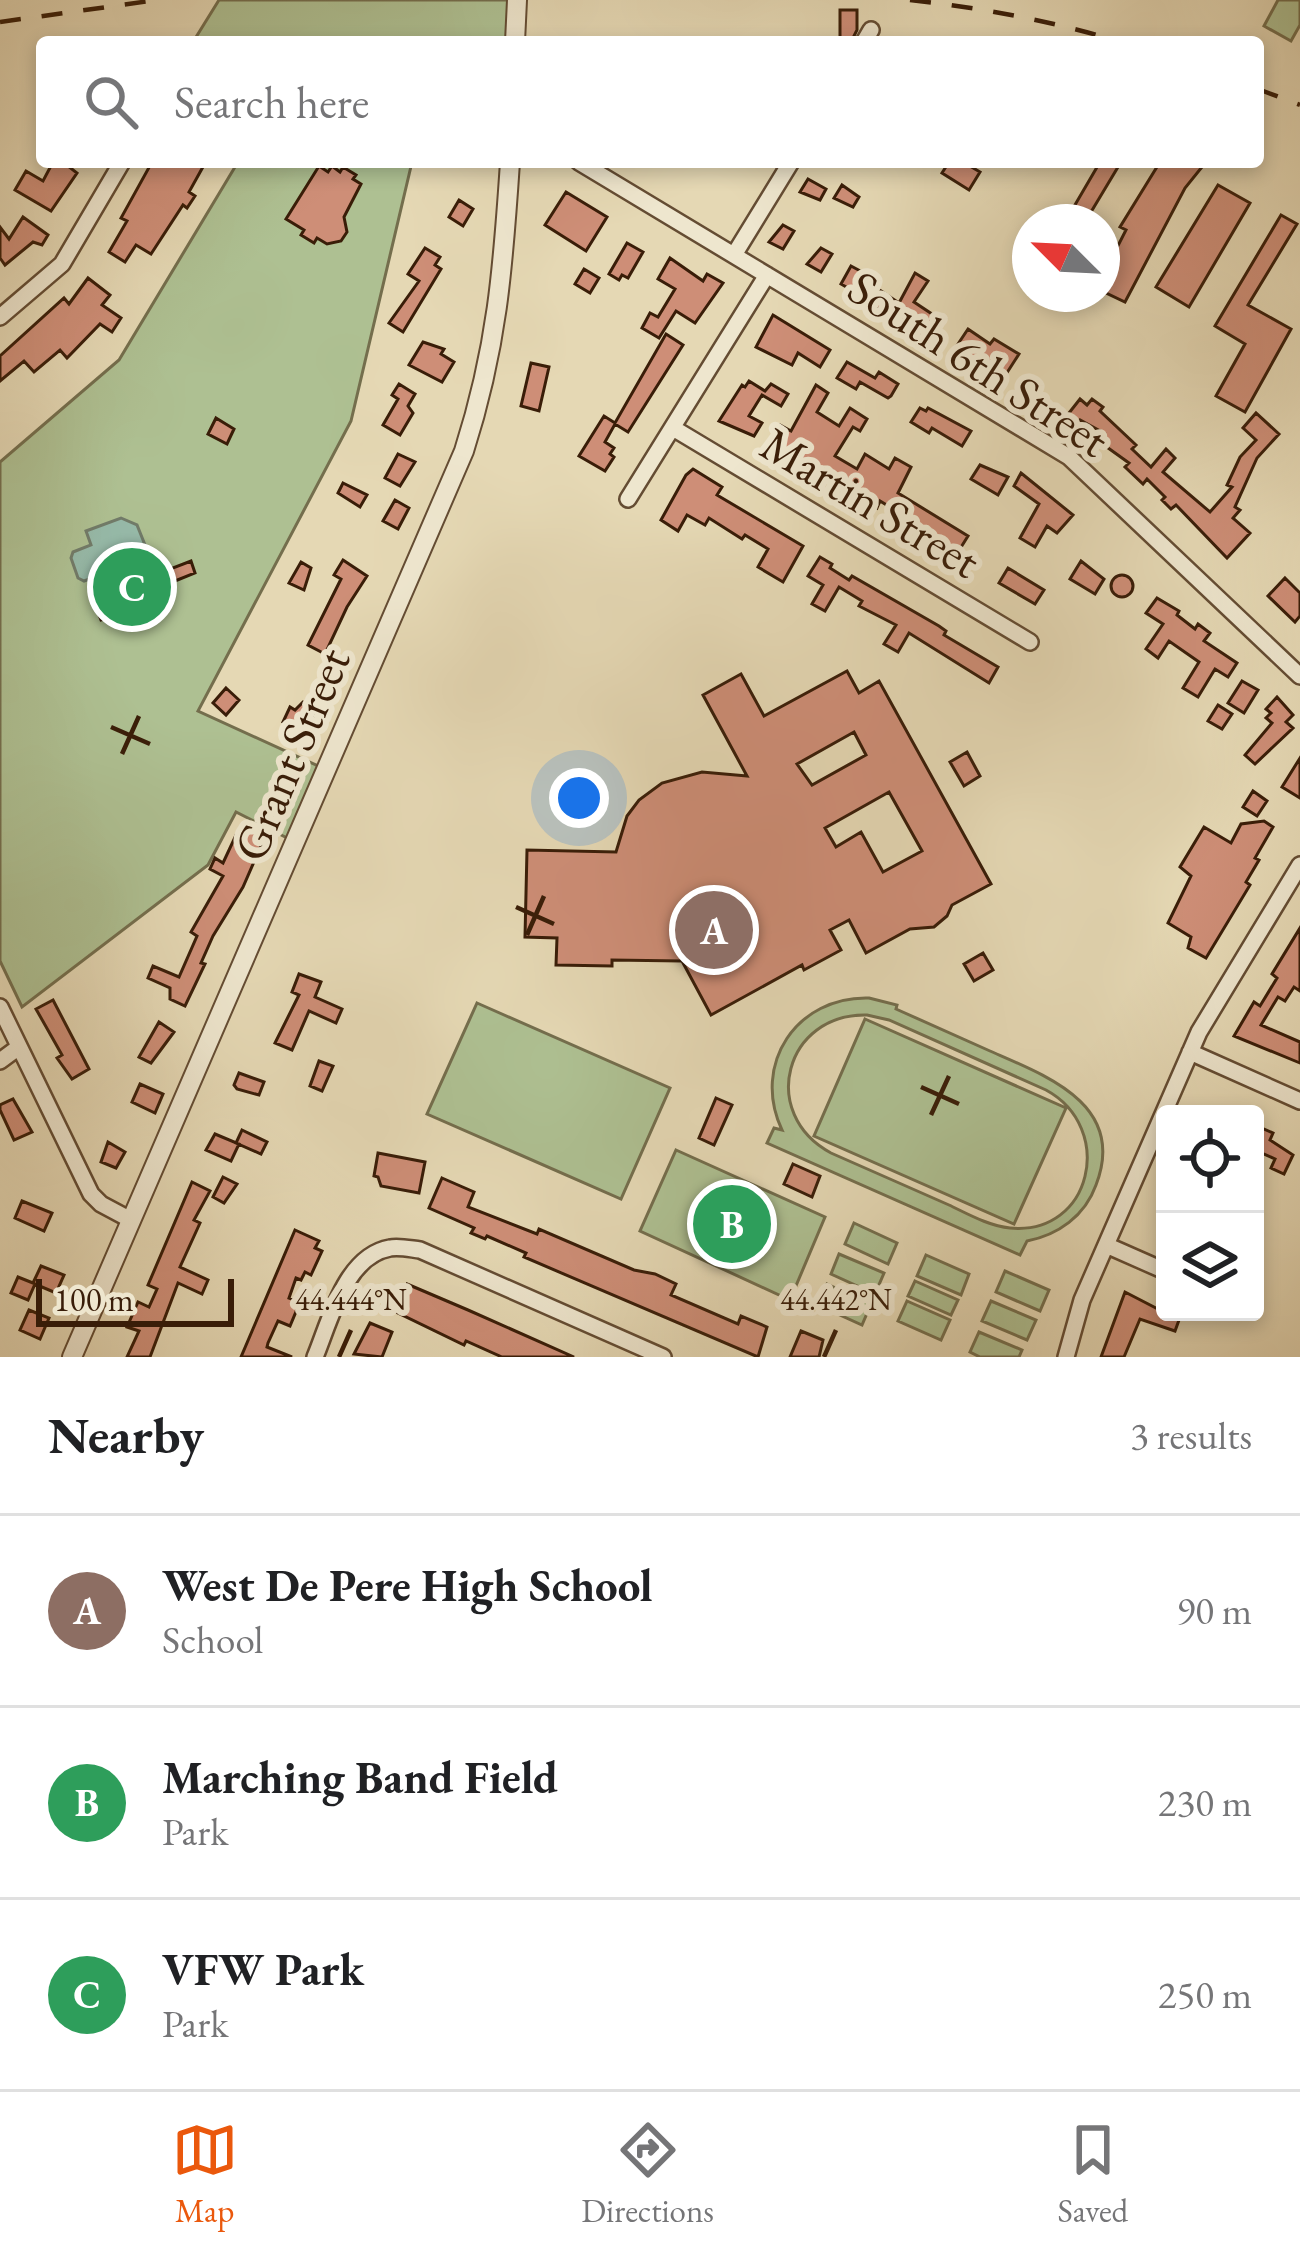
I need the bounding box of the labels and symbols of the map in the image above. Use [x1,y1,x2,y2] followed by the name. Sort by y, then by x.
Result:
[1012,204,1120,312] north arrow
[837,256,1121,470] street label: South 6th Street
[750,412,992,592] street label: Martin Street
[93,542,171,632] pin: C
[218,638,364,870] street label: Grant Street
[549,768,609,828] your location
[675,885,753,975] pin: A
[693,1179,771,1269] pin: B
[36,1273,234,1326] scale bar
[295,1280,407,1319] text: 44.444°N
[780,1280,892,1319] text: 44.442°N

